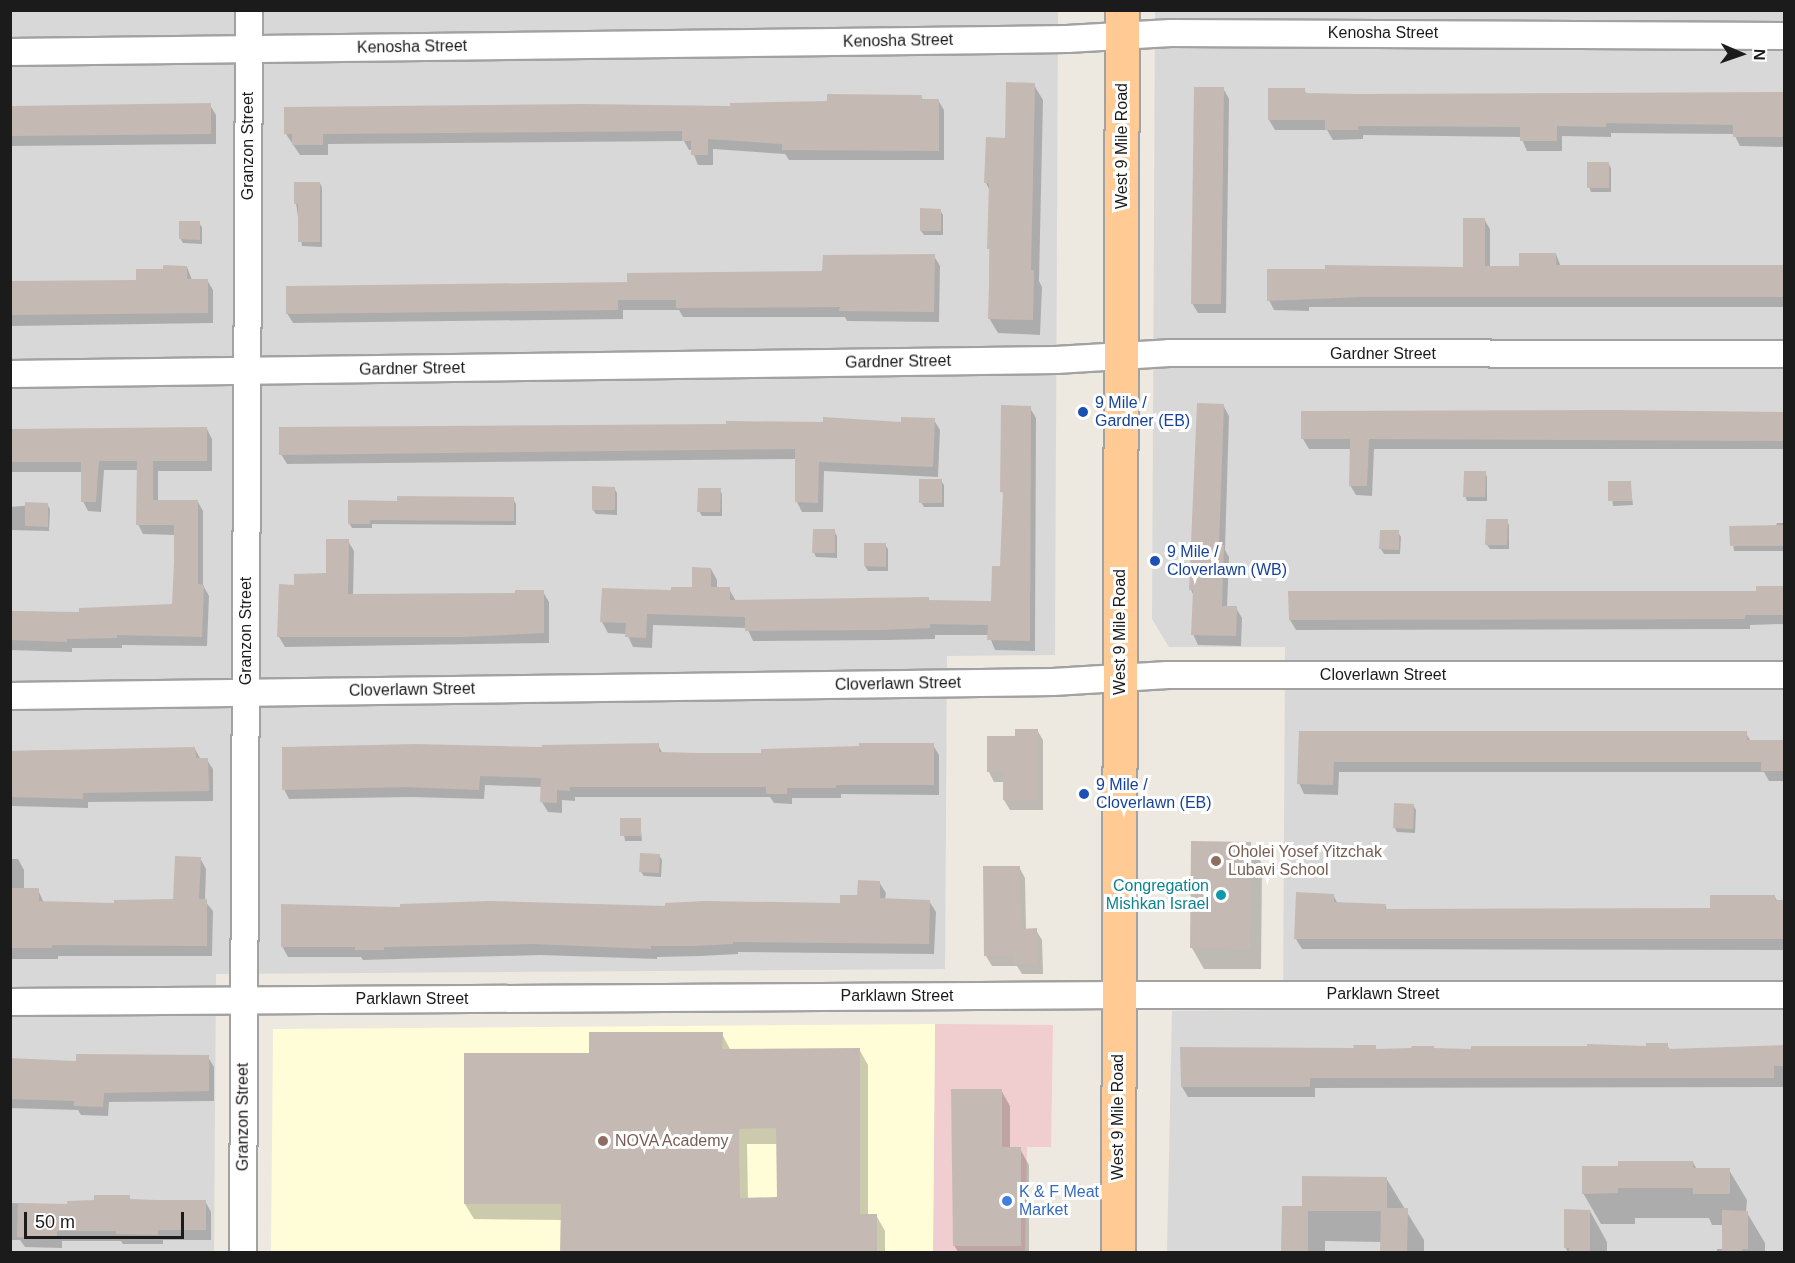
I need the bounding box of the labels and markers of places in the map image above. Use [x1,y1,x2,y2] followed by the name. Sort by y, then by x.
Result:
[1095,393,1190,431] place label: 9 Mile / Gardner (EB)
[1076,405,1090,419] marker: 9 Mile / Gardner (EB)
[1167,542,1287,580] place label: 9 Mile / Cloverlawn (WB)
[1148,554,1162,568] marker: 9 Mile / Cloverlawn (WB)
[1096,775,1212,813] place label: 9 Mile / Cloverlawn (EB)
[1077,787,1091,801] marker: 9 Mile / Cloverlawn (EB)
[1228,842,1382,880] place label: Oholei Yosef Yitzchak Lubavi School
[1209,854,1223,868] marker: Oholei Yosef Yitzchak Lubavi School
[1106,876,1209,914] place label: Congregation Mishkan Israel
[1214,888,1228,902] marker: Congregation Mishkan Israel
[615,1131,730,1151] place label: NOVA Academy
[596,1134,610,1148] marker: NOVA Academy
[1019,1182,1099,1220] place label: K & F Meat Market
[1000,1194,1014,1208] marker: K & F Meat Market

